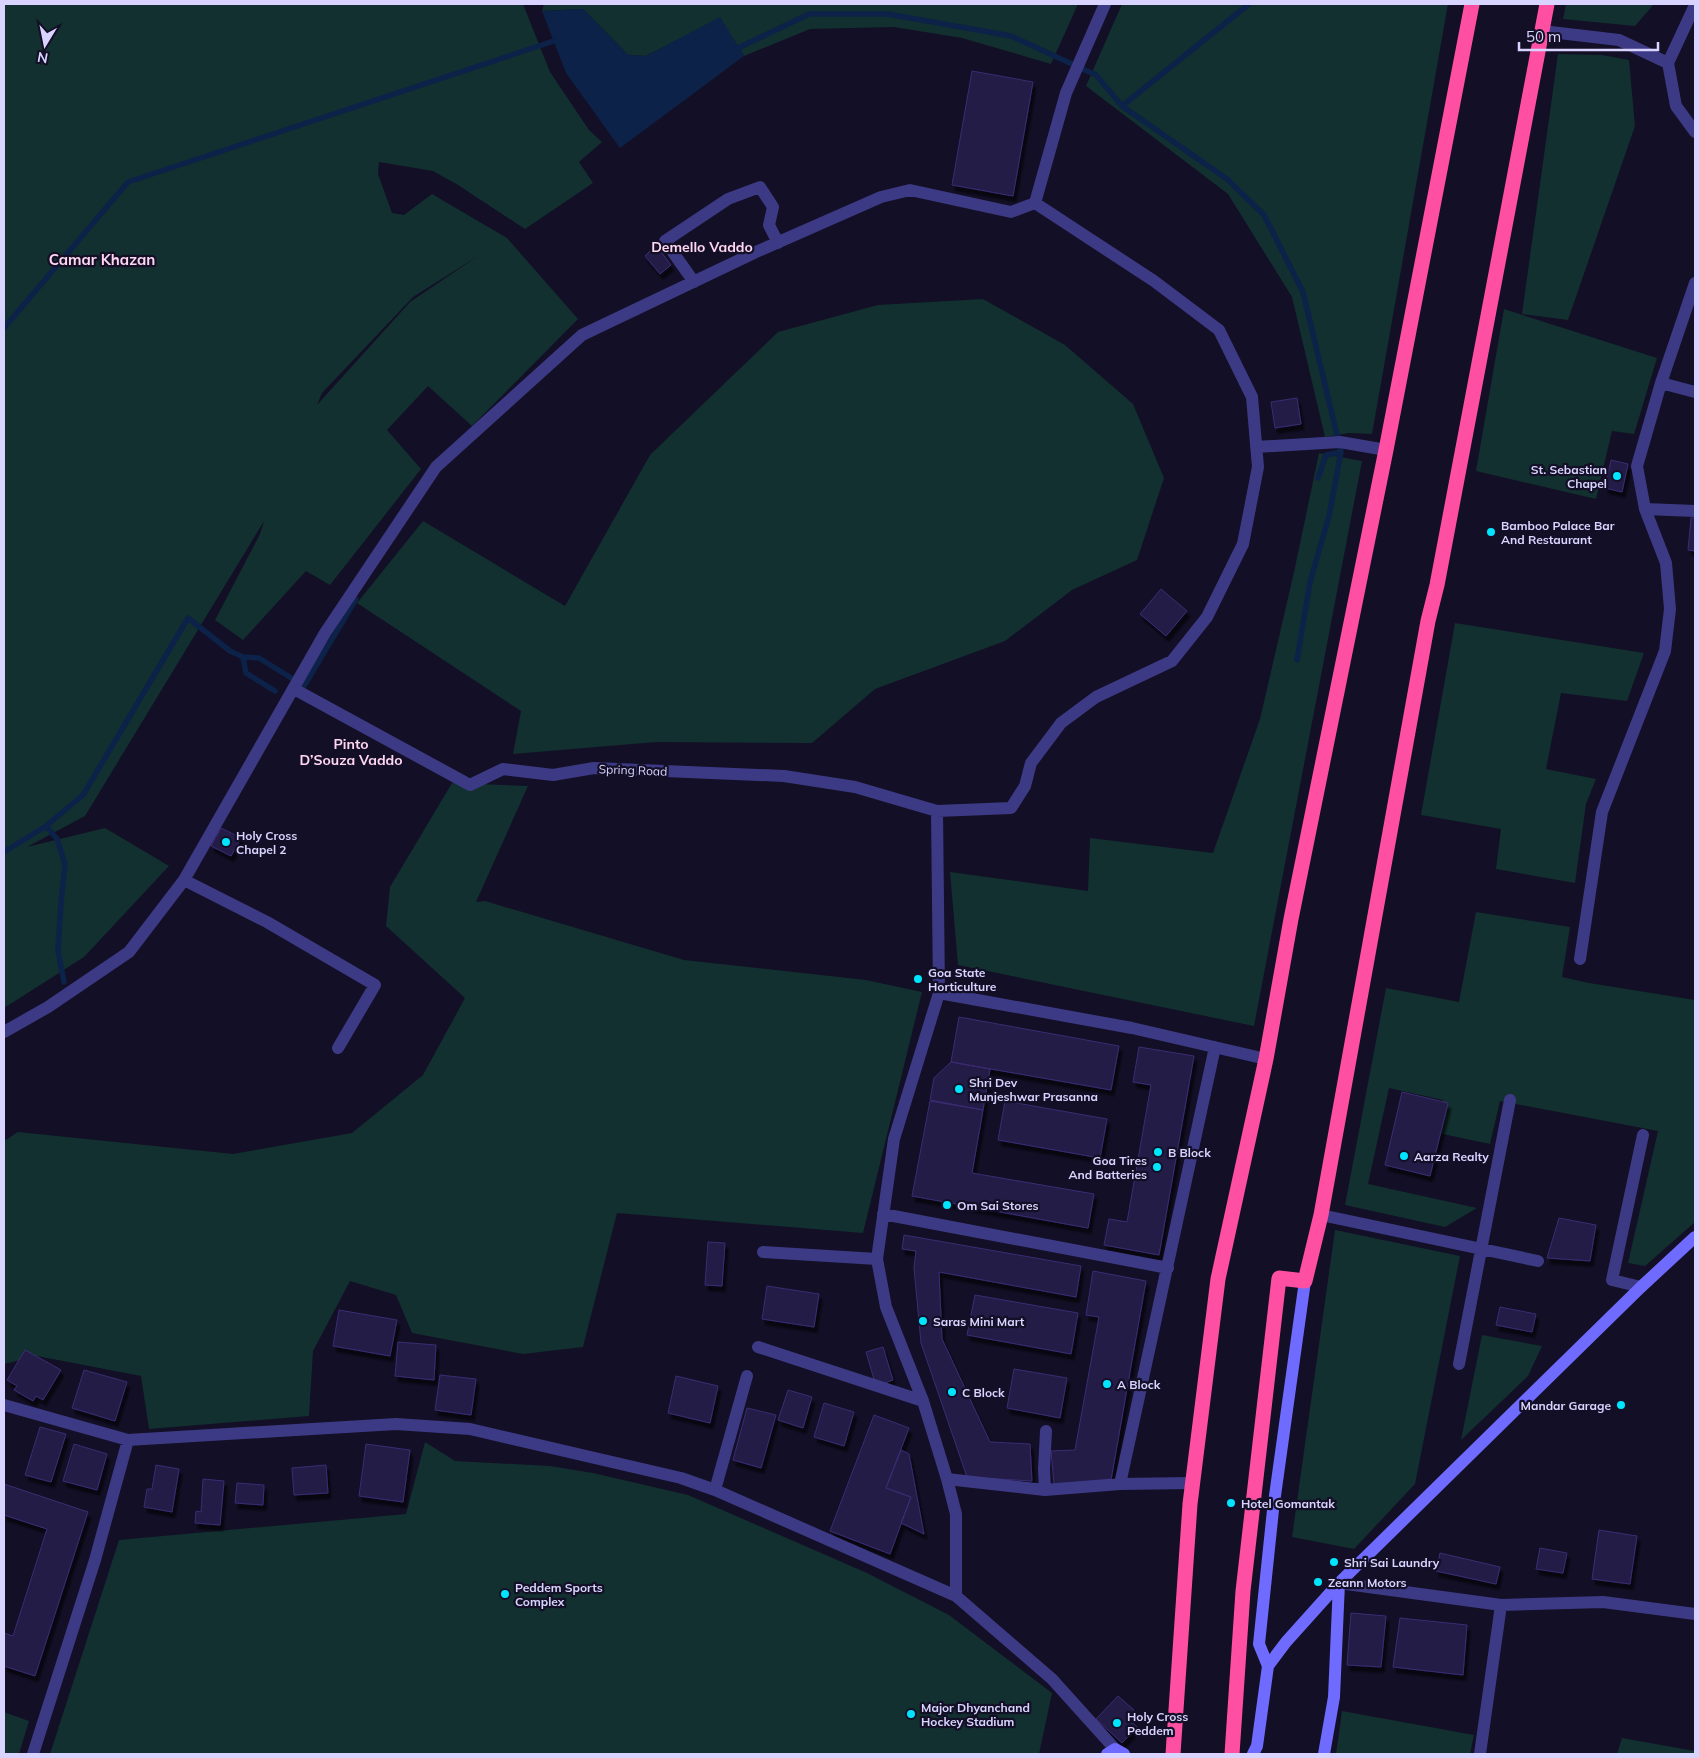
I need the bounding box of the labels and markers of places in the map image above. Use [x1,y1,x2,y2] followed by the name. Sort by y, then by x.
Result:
[1531,462,1607,491] place label: St. Sebastian Chapel
[1611,470,1623,482] marker: St. Sebastian Chapel
[1501,518,1615,547] place label: Bamboo Palace Bar And Restaurant
[1485,526,1497,538] marker: Bamboo Palace Bar And Restaurant
[236,828,297,857] place label: Holy Cross Chapel 2
[220,836,232,848] marker: Holy Cross Chapel 2
[928,965,997,994] place label: Goa State Horticulture
[912,973,924,985] marker: Goa State Horticulture
[969,1075,1098,1104] place label: Shri Dev Munjeshwar Prasanna
[953,1083,965,1095] marker: Shri Dev Munjeshwar Prasanna
[1168,1145,1211,1160] place label: B Block
[1152,1146,1164,1158] marker: B Block
[1414,1149,1489,1164] place label: Aarza Realty
[1398,1150,1410,1162] marker: Aarza Realty
[1069,1153,1147,1182] place label: Goa Tires And Batteries
[1151,1161,1163,1173] marker: Goa Tires And Batteries
[957,1198,1039,1213] place label: Om Sai Stores
[941,1199,953,1211] marker: Om Sai Stores
[933,1314,1025,1329] place label: Saras Mini Mart
[917,1315,929,1327] marker: Saras Mini Mart
[1117,1377,1161,1392] place label: A Block
[1101,1378,1113,1390] marker: A Block
[962,1385,1005,1400] place label: C Block
[946,1386,958,1398] marker: C Block
[1521,1398,1611,1413] place label: Mandar Garage
[1615,1399,1627,1411] marker: Mandar Garage
[1241,1496,1335,1511] place label: Hotel Gomantak
[1225,1497,1237,1509] marker: Hotel Gomantak
[1344,1555,1440,1570] place label: Shri Sai Laundry
[1328,1556,1340,1568] marker: Shri Sai Laundry
[1328,1575,1407,1590] place label: Zeann Motors
[1312,1576,1324,1588] marker: Zeann Motors
[515,1580,603,1609] place label: Peddem Sports Complex
[499,1588,511,1600] marker: Peddem Sports Complex
[921,1700,1030,1729] place label: Major Dhyanchand Hockey Stadium
[905,1708,917,1720] marker: Major Dhyanchand Hockey Stadium
[1127,1709,1188,1738] place label: Holy Cross Peddem
[1111,1717,1123,1729] marker: Holy Cross Peddem

